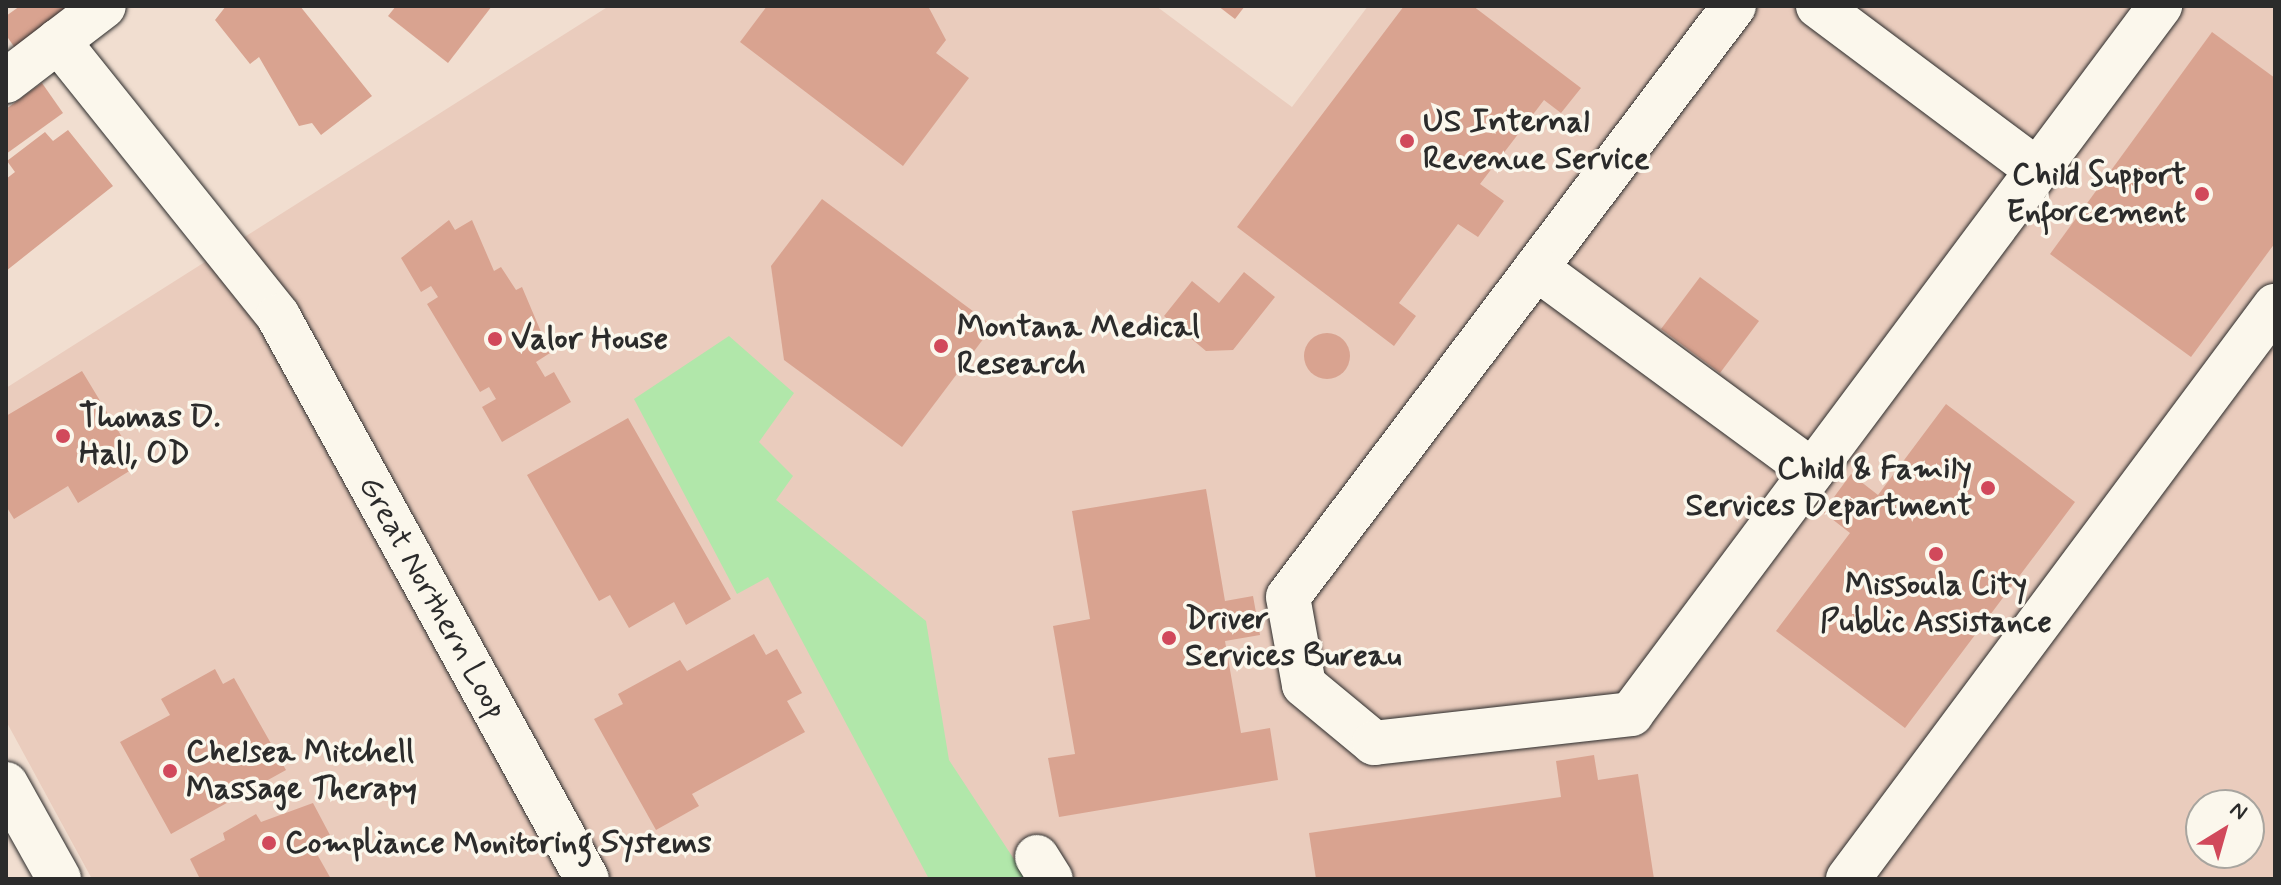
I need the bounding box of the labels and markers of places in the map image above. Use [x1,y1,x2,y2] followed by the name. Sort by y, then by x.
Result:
[1423,104,1650,179] place label: US Internal Revenue Service
[1398,132,1416,150] marker: US Internal Revenue Service
[2006,157,2186,232] place label: Child Support Enforcement
[2193,185,2211,203] marker: Child Support Enforcement
[957,309,1197,384] place label: Montana Medical Research
[511,320,667,358] place label: Valor House
[486,330,504,348] marker: Valor House
[932,337,950,355] marker: Montana Medical Research
[79,399,219,474] place label: Thomas D. Hall, OD
[54,427,72,445] marker: Thomas D. Hall, OD
[1668,451,1972,526] place label: Child & Family Services Department
[1979,479,1997,497] marker: Child & Family Services Department
[1927,545,1945,563] marker: Missoula City Public Assistance
[1819,567,2053,642] place label: Missoula City Public Assistance
[1185,601,1401,676] place label: Driver Services Bureau
[1160,629,1178,647] marker: Driver Services Bureau
[186,734,418,809] place label: Chelsea Mitchell Massage Therapy
[161,762,179,780] marker: Chelsea Mitchell Massage Therapy
[285,824,720,862] place label: Compliance Monitoring Systems
[260,834,278,852] marker: Compliance Monitoring Systems

